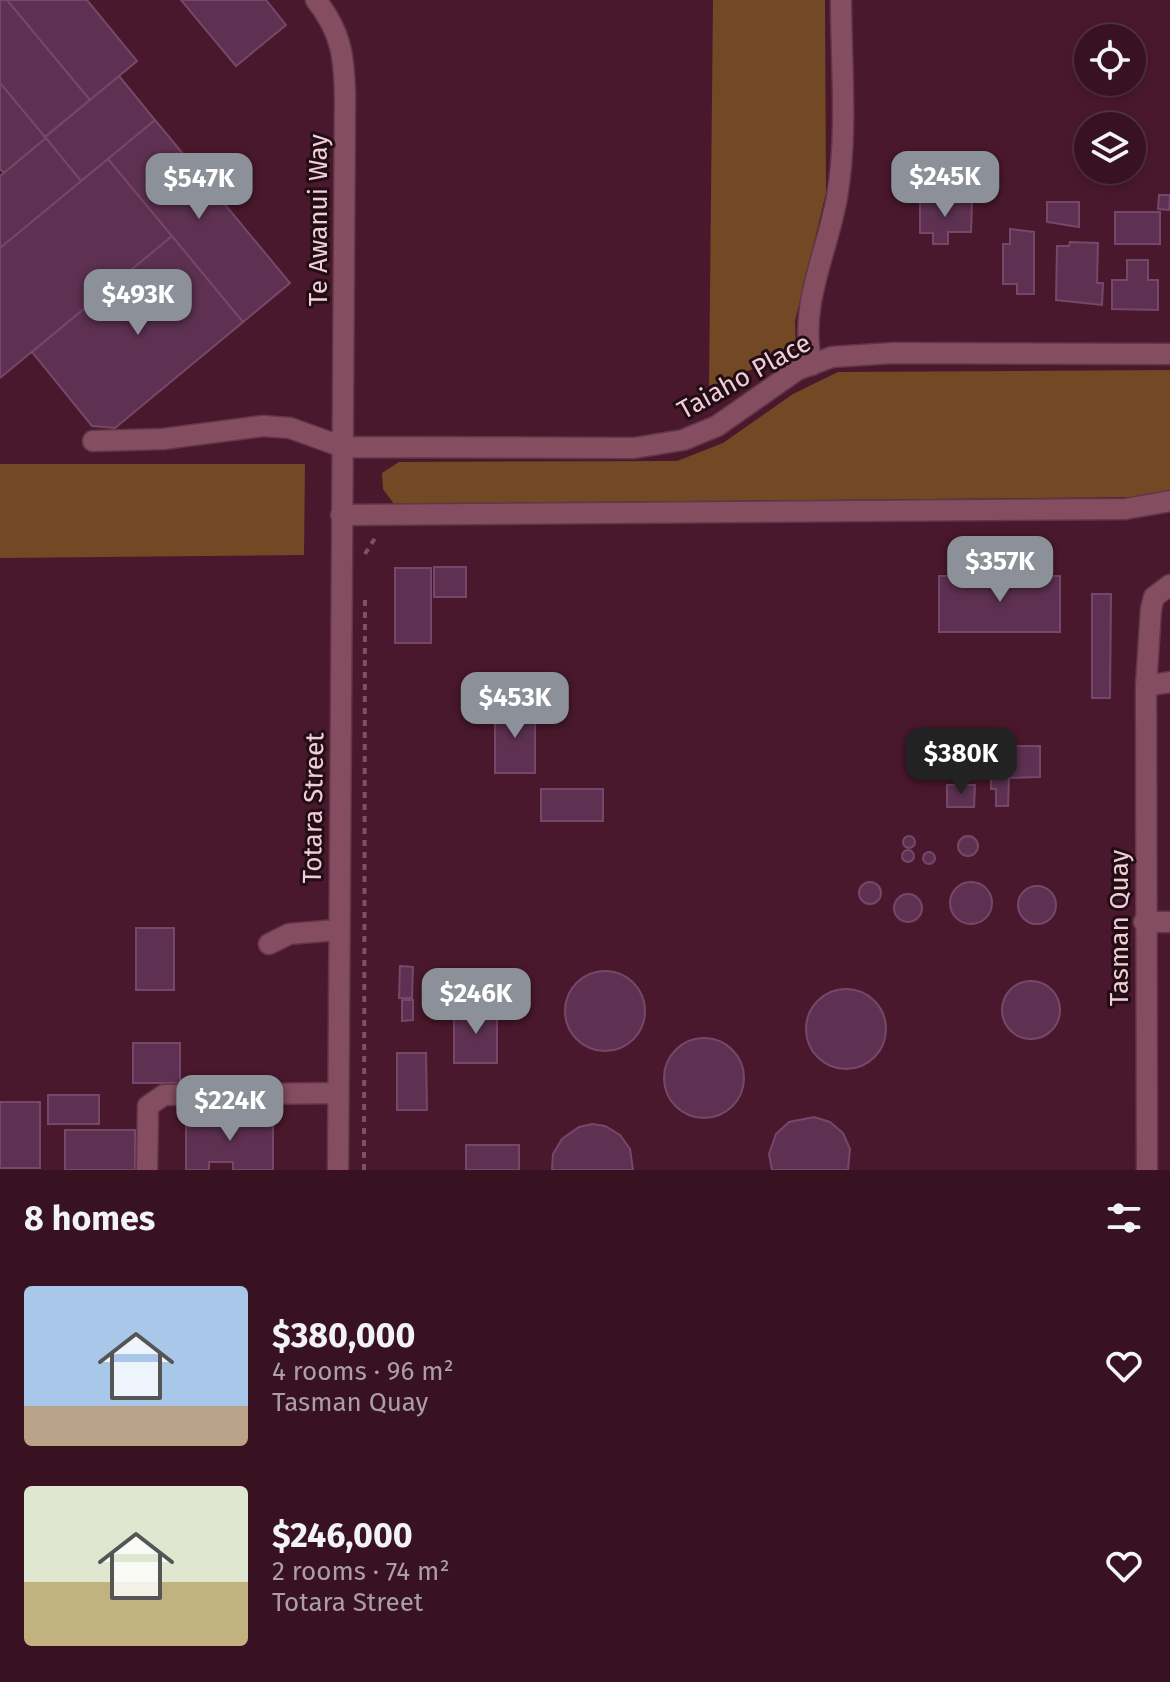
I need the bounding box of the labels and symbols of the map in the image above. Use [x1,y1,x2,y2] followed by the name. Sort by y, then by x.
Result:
[303,134,334,306] street label: Te Awanui Way
[889,151,1001,219] pin: $245K
[143,153,255,221] pin: $547K
[82,269,194,337] pin: $493K
[672,327,816,426] street label: Taiaho Place
[944,536,1056,604] pin: $357K
[459,672,571,740] pin: $453K
[905,728,1017,796] pin: $380K
[297,732,330,884] street label: Totara Street
[1104,850,1135,1006] street label: Tasman Quay
[420,968,532,1036] pin: $246K
[174,1075,286,1143] pin: $224K

